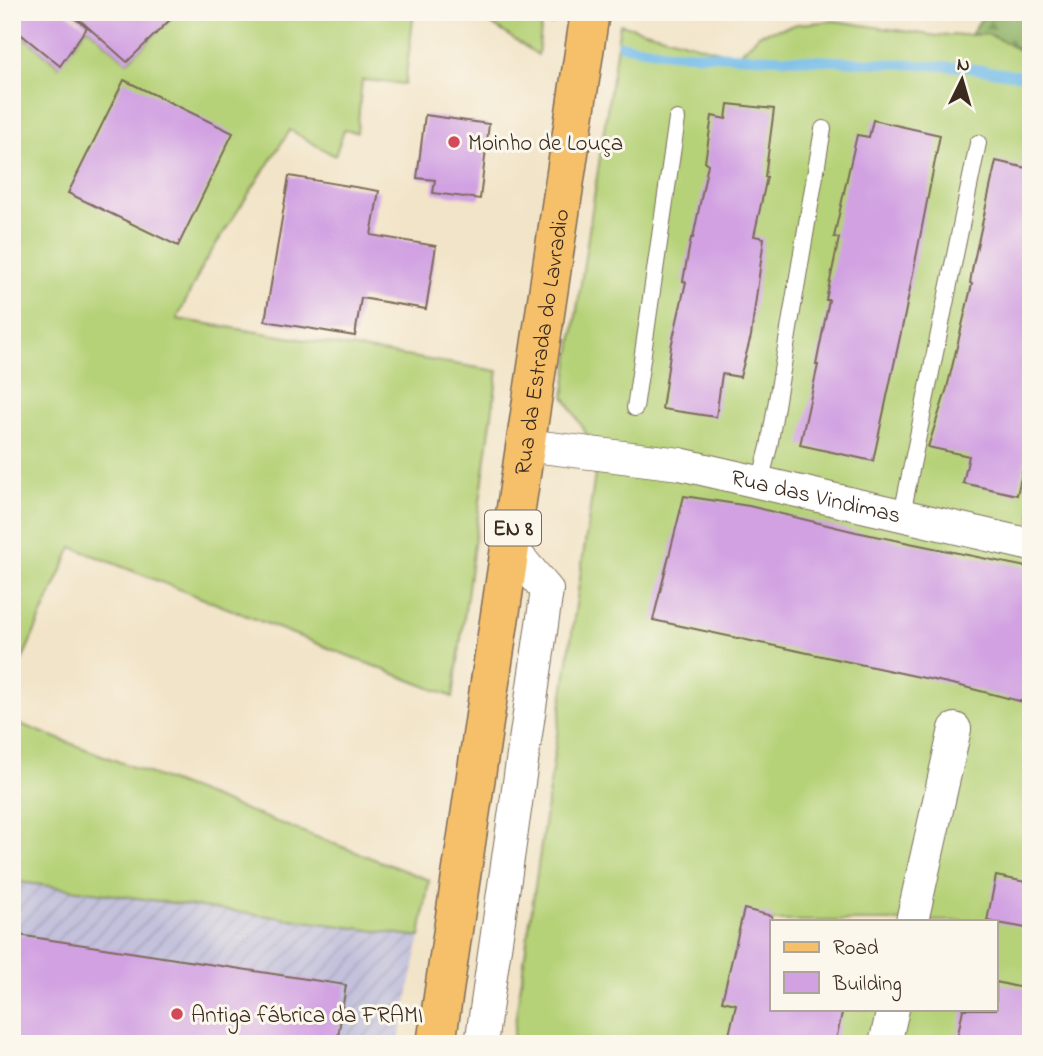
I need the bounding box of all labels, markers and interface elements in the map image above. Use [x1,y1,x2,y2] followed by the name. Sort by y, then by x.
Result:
[928,46,998,116] north arrow
[956,52,971,80] text: N
[468,128,623,161] place label: Moinho de Louça
[446,134,462,150] marker: Moinho de Louça
[507,207,579,477] street label: Rua da Estrada do Lavradio
[728,462,904,533] street label: Rua das Vindimas
[485,510,541,546] road number: EN 8
[770,920,998,1010] legend
[833,934,879,964] text: Road
[832,970,902,1002] text: Building
[191,1000,423,1034] place label: Antiga fábrica da FRAMI
[169,1006,185,1022] marker: Antiga fábrica da FRAMI

